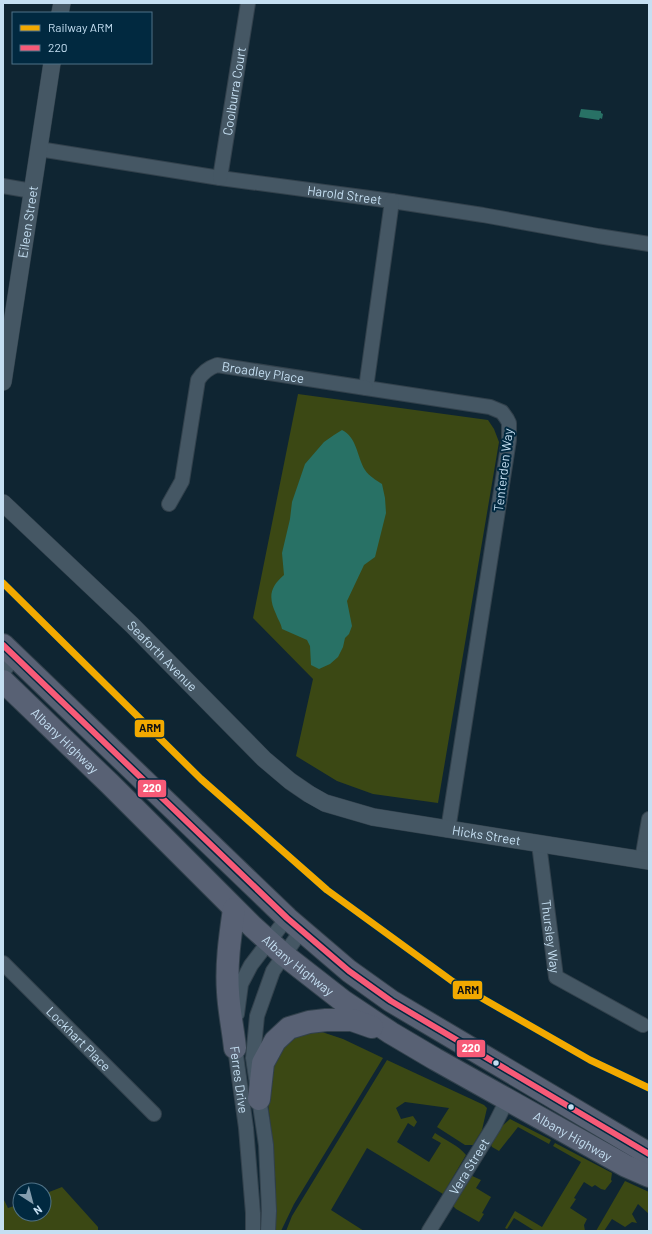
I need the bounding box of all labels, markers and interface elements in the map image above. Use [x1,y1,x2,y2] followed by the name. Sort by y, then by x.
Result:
[12,12,152,64] legend
[48,20,113,34] text: Railway ARM
[48,40,68,54] text: 220
[219,46,249,137] street label: Coolburra Court
[306,182,383,208] street label: Harold Street
[14,184,41,259] street label: Eileen Street
[221,358,305,386] street label: Broadley Place
[490,428,516,512] street label: Tenterden Way
[124,617,201,695] street label: Seaforth Avenue
[28,704,102,777] street label: Albany Highway
[134,719,165,738] line badge: ARM
[139,721,161,734] text: ARM
[137,779,167,798] line badge: 220
[143,781,161,794] text: 220
[451,822,522,848] street label: Hicks Street
[538,898,563,974] street label: Thursley Way
[259,931,337,999] street label: Albany Highway
[452,980,483,1000] line badge: ARM
[457,983,479,996] text: ARM
[43,1003,114,1074] street label: Lockhart Place
[456,1039,486,1058] line badge: 220
[462,1041,480,1054] text: 220
[227,1045,252,1114] street label: Ferres Drive
[491,1058,501,1068] unlabelled marker
[566,1102,576,1112] unlabelled marker
[531,1108,615,1165] street label: Albany Highway
[445,1135,493,1198] street label: Vera Street
[12,1182,52,1222] north arrow
[31,1203,45,1218] text: N

